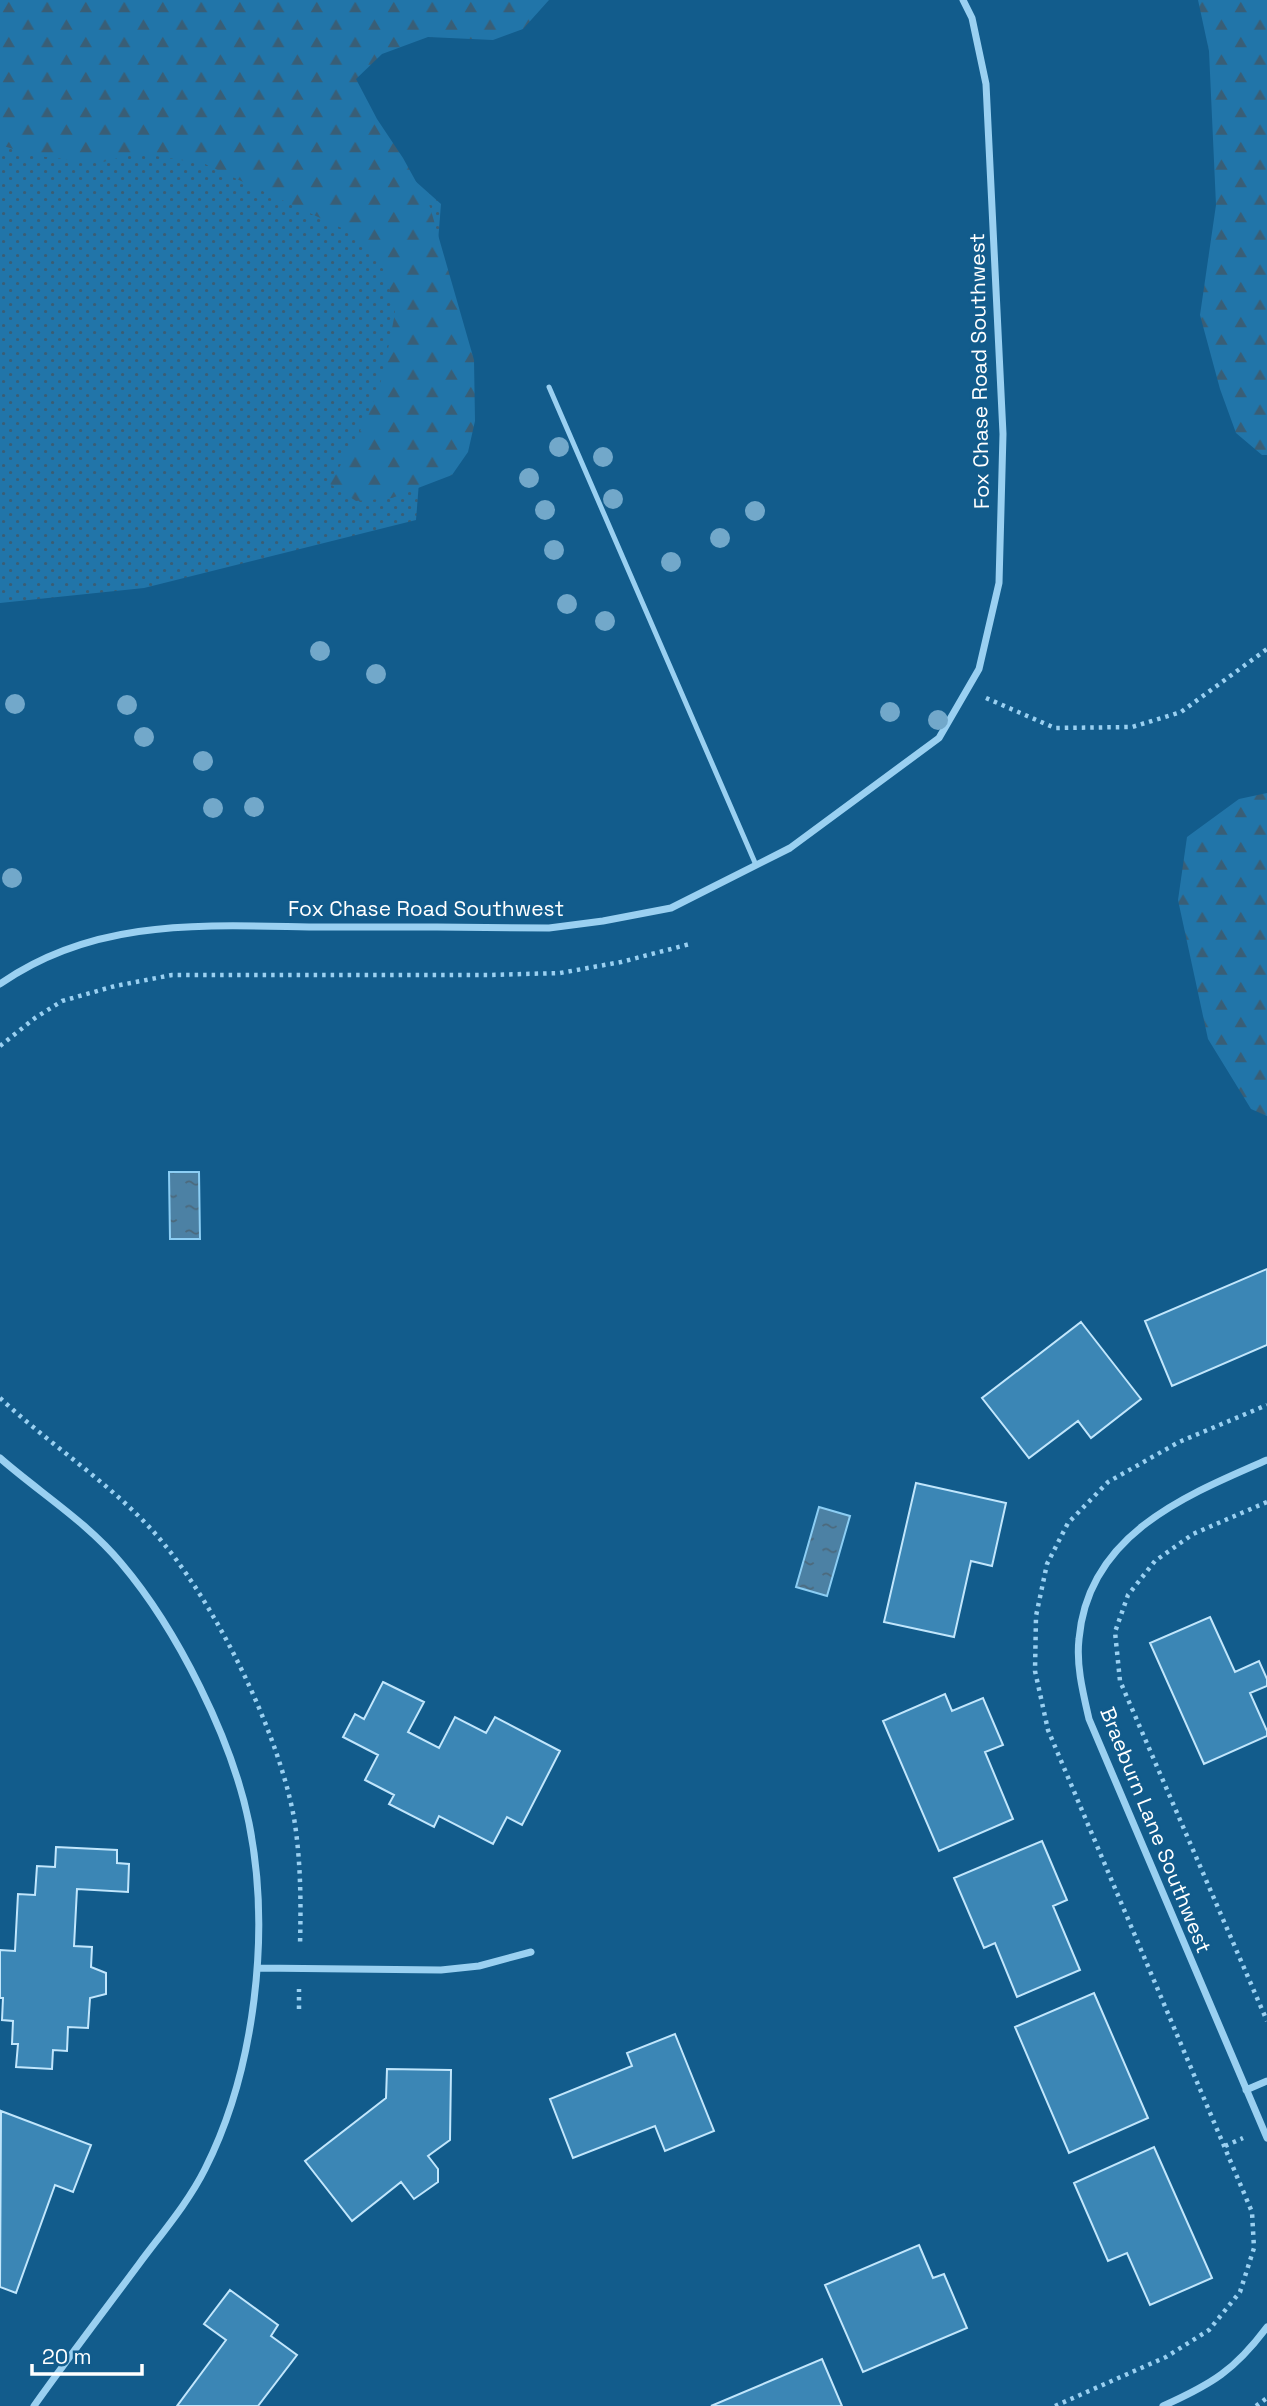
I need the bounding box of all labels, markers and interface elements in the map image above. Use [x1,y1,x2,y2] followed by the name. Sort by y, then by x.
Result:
[963,233,995,509] street label: Fox Chase Road Southwest
[288,895,564,922] street label: Fox Chase Road Southwest
[1094,1703,1218,1957] street label: Braeburn Lane Southwest
[32,2332,142,2376] scale bar
[42,2343,92,2370] text: 20 m

